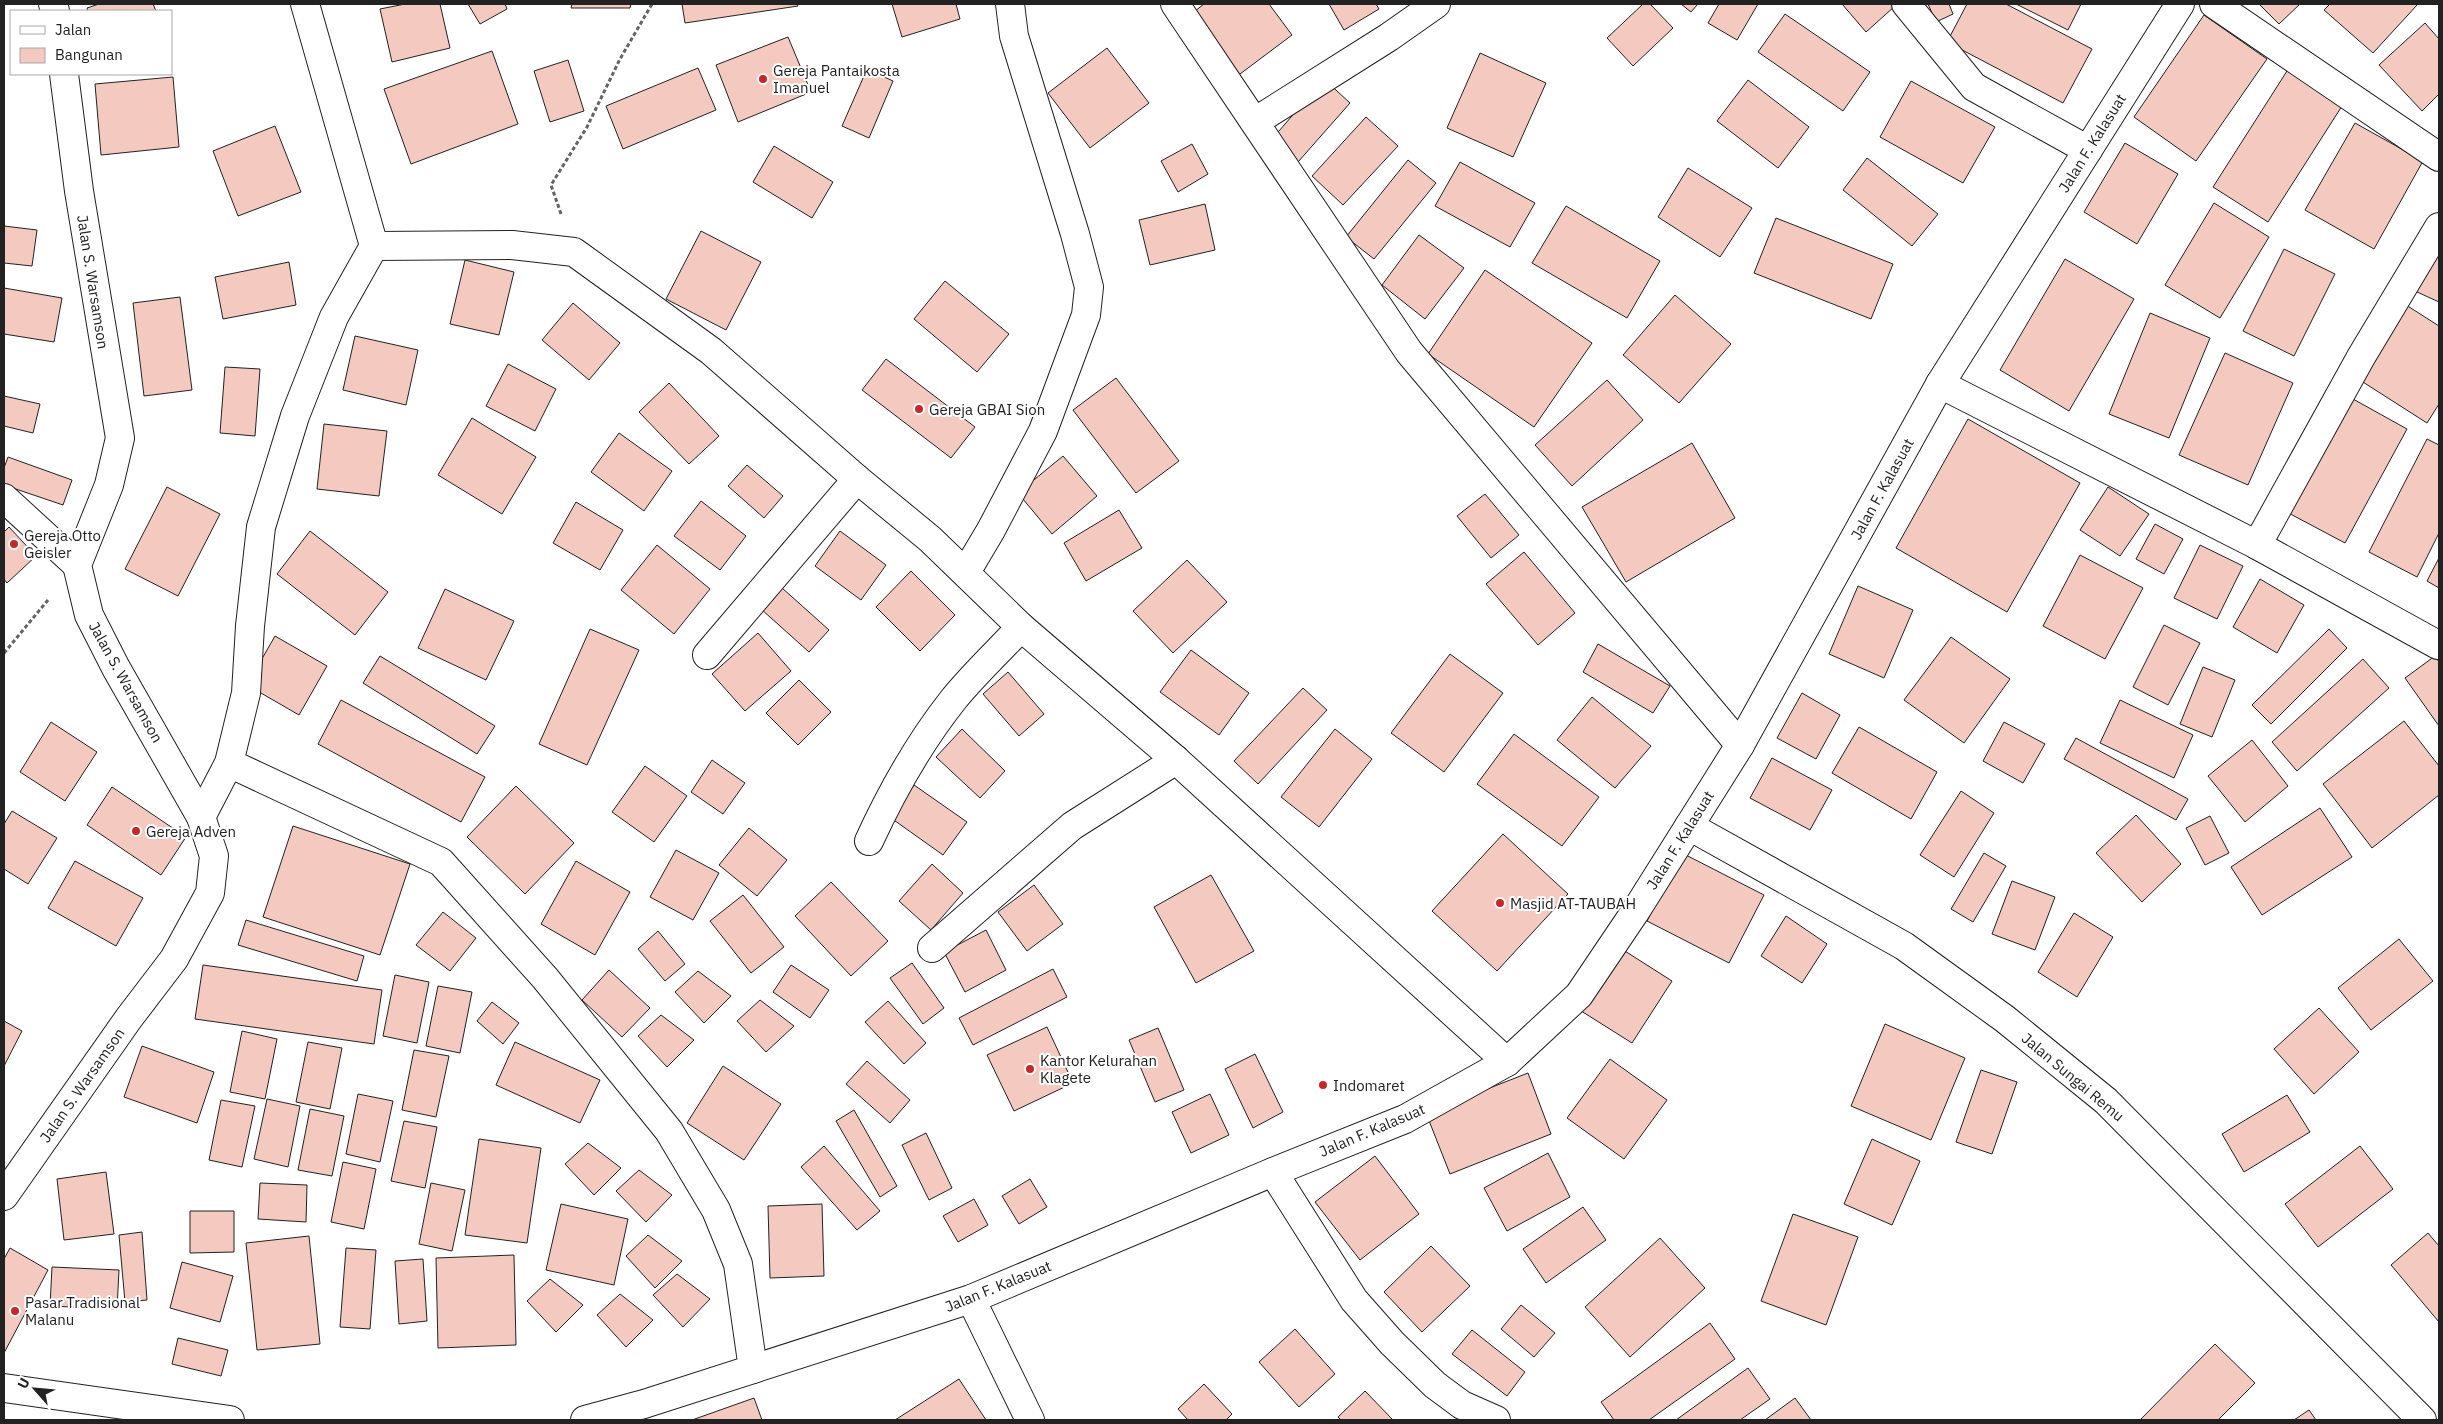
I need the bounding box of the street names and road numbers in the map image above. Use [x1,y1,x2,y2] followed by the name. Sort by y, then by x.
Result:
[2054,90,2130,196] street label: Jalan F. Kalasuat
[73,214,113,350] street label: Jalan S. Warsamson
[1846,435,1918,543] street label: Jalan F. Kalasuat
[85,618,167,746] street label: Jalan S. Warsamson
[1642,787,1718,893] street label: Jalan F. Kalasuat
[35,1024,129,1146] street label: Jalan S. Warsamson
[2018,1029,2128,1125] street label: Jalan Sungai Remu
[1316,1099,1428,1161] street label: Jalan F. Kalasuat
[942,1256,1054,1316] street label: Jalan F. Kalasuat

